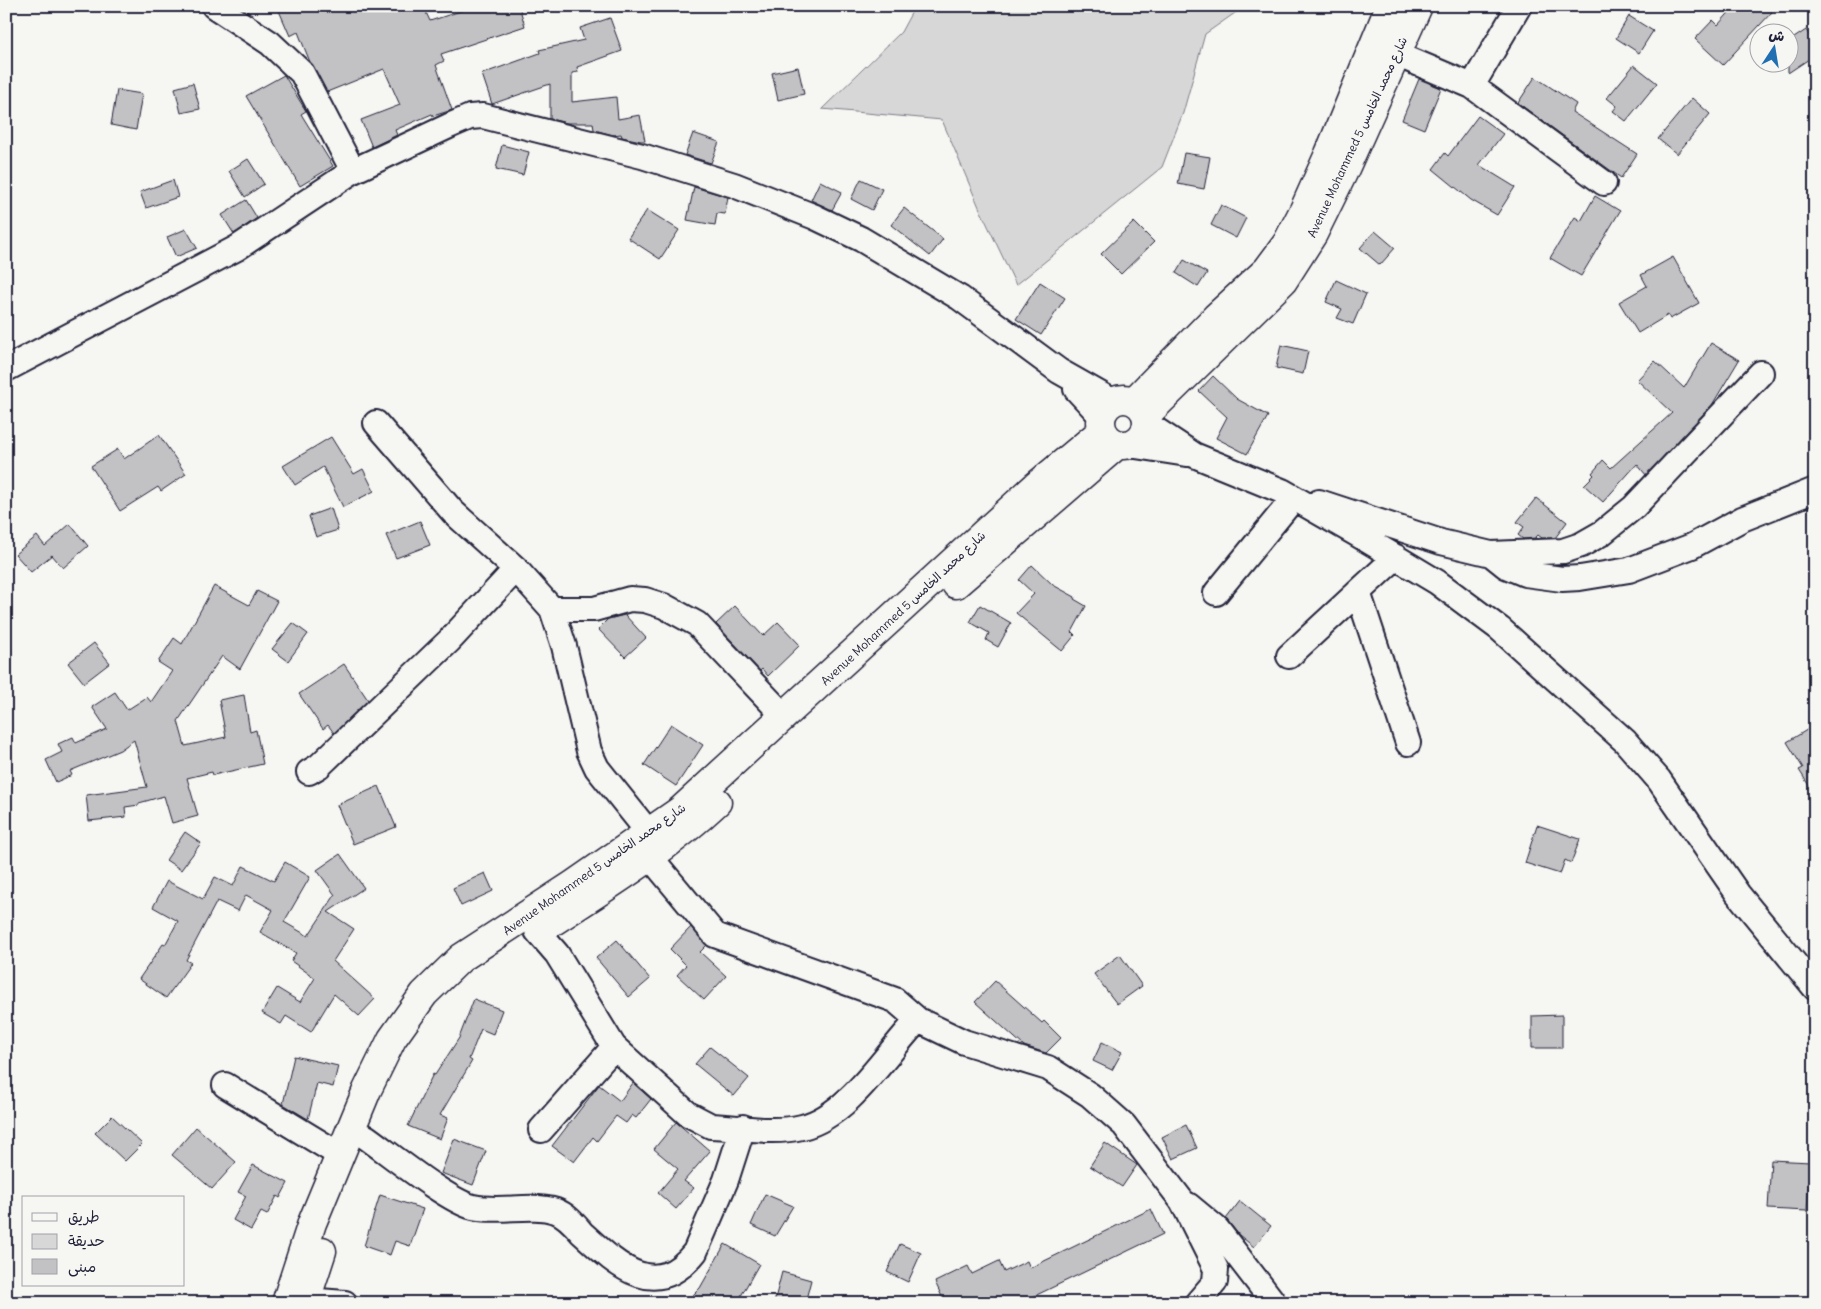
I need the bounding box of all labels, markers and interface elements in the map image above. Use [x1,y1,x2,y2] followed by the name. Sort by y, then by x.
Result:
[1748,22,1798,72] north arrow
[1767,25,1786,46] text: ش
[1304,34,1412,241] street label: Avenue Mohammed 5 شارع محمد الخامس
[818,528,990,690] street label: Avenue Mohammed 5 شارع محمد الخامس
[500,800,689,940] street label: Avenue Mohammed 5 شارع محمد الخامس
[22,1196,185,1286] legend
[68,1207,100,1226] text: طريق
[68,1231,105,1250] text: حديقة
[68,1257,96,1277] text: مبنى

